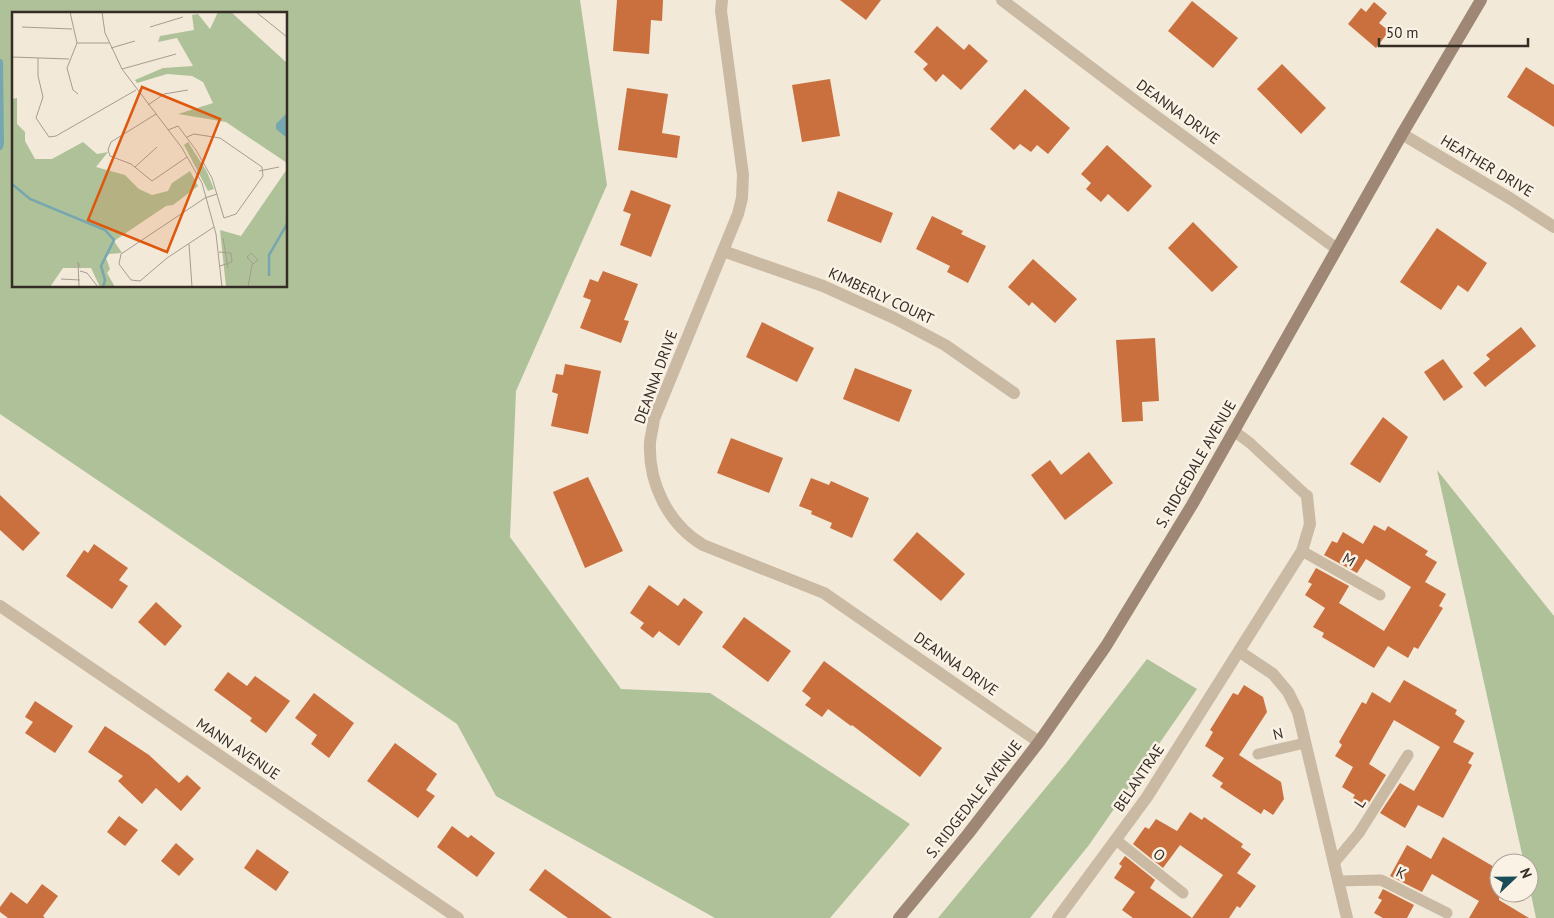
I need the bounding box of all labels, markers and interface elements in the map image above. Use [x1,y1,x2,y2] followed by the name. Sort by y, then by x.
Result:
[12,12,288,288] inset map
[1379,15,1528,47] scale bar
[1386,23,1419,42] text: 50 m
[1133,75,1224,148] street label: DEANNA DRIVE
[1437,130,1537,201] street label: HEATHER DRIVE
[826,263,937,328] street label: KIMBERLY COURT
[630,327,681,426] street label: DEANNA DRIVE
[1151,396,1240,531] street label: S. RIDGEDALE AVENUE
[1339,548,1359,571] street label: M
[910,628,1002,700] street label: DEANNA DRIVE
[193,714,284,784] street label: MANN AVENUE
[1271,723,1285,744] street label: N
[922,736,1026,861] street label: S. RIDGEDALE AVENUE
[1109,740,1168,815] street label: BELANTRAE
[1349,794,1370,811] street label: L
[1149,844,1169,865] street label: O
[1489,853,1539,903] north arrow
[1393,862,1409,883] street label: K
[1516,865,1536,881] text: N

